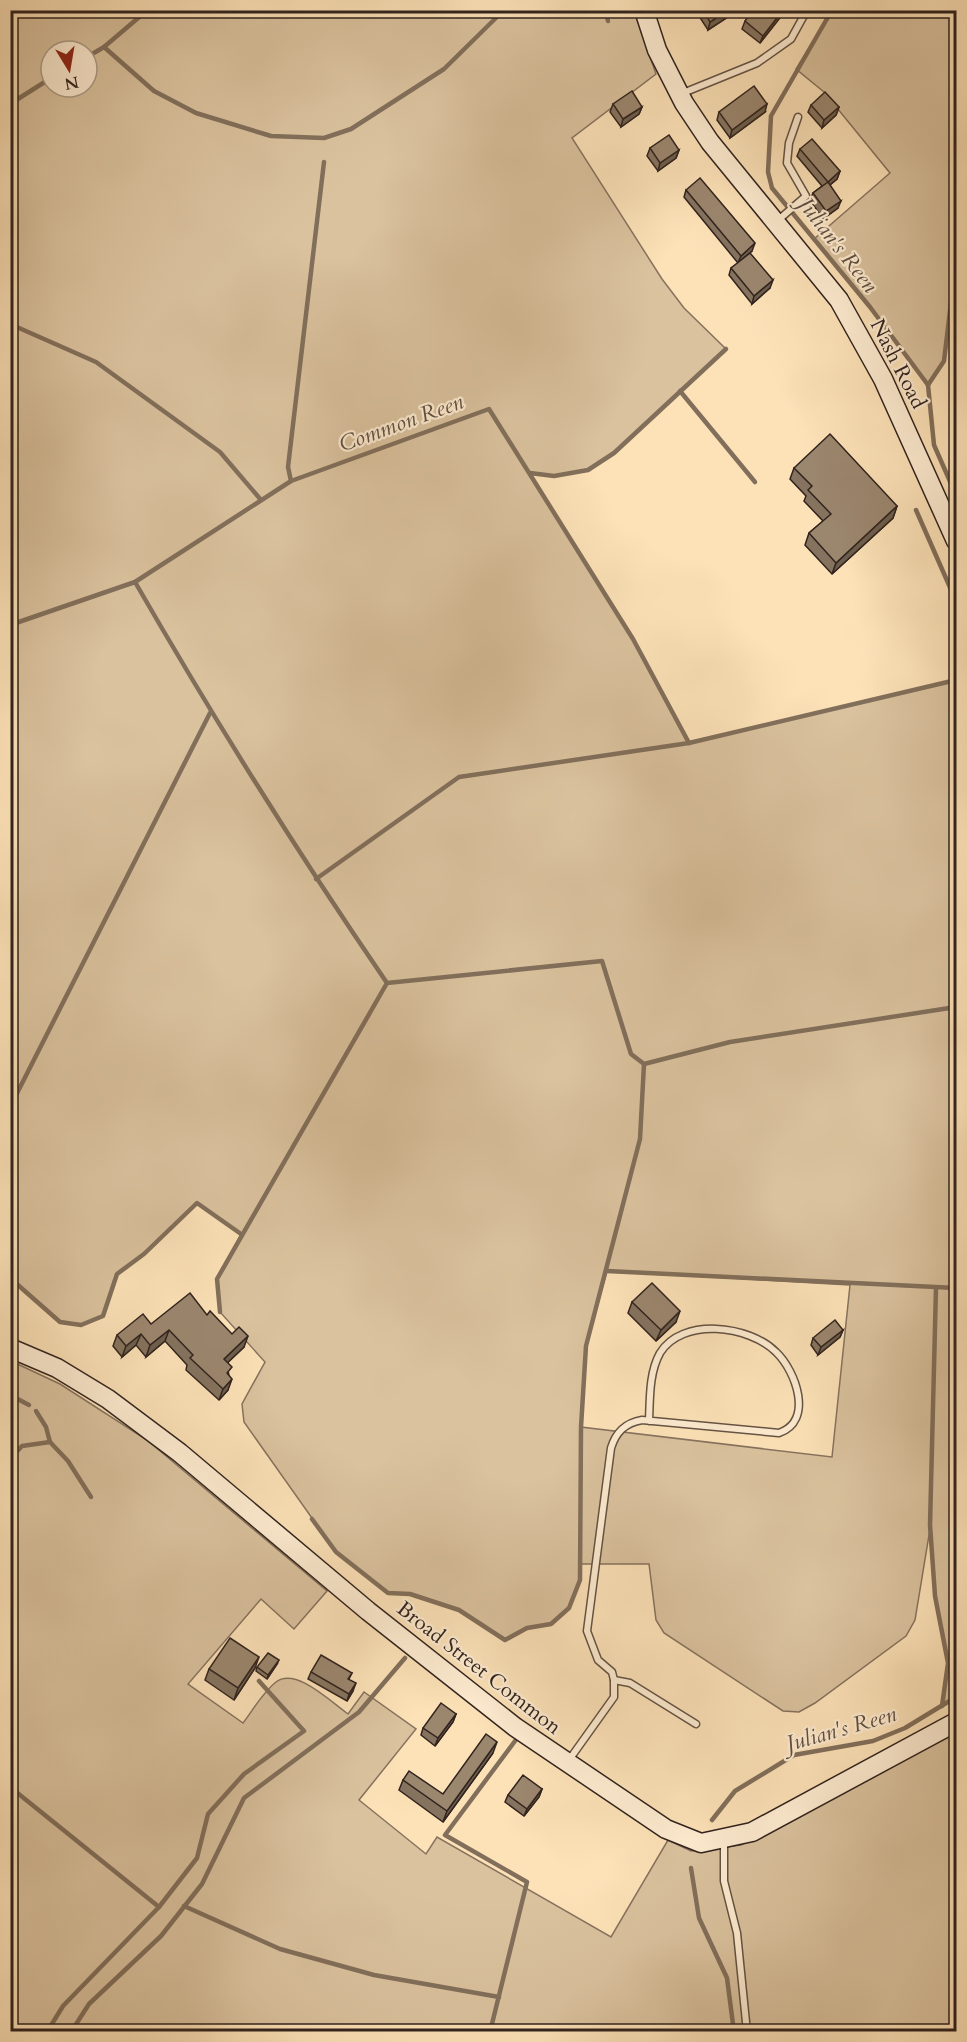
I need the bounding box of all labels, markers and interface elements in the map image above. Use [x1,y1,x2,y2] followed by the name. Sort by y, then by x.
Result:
[39,39,99,99] north arrow
[63,71,81,95] text: N
[788,187,885,299] water label: Julian's Reen
[863,314,933,414] street label: Nash Road
[335,387,467,459] water label: Common Reen
[391,1595,567,1742] street label: Broad Street Common
[778,1699,900,1760] water label: Julian's Reen

